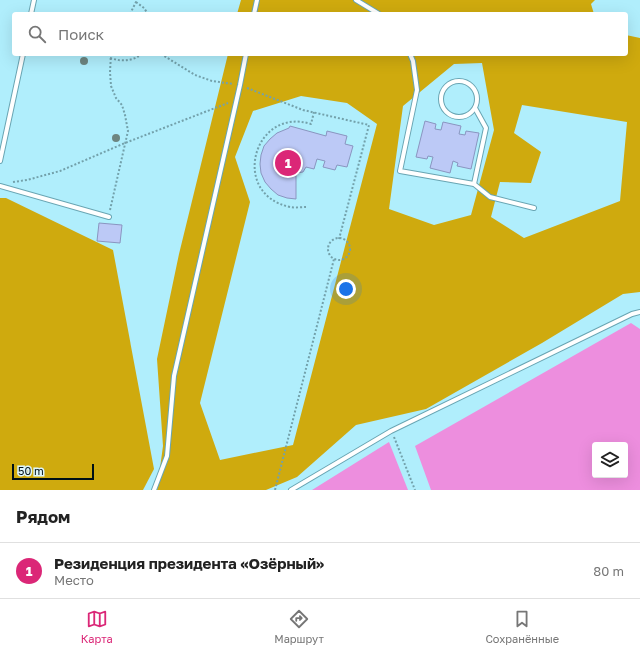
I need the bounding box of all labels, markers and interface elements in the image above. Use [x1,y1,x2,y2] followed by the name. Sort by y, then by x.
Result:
[12,12,628,56] search box
[26,23,48,45] icon: search
[58,25,104,43] text: Поиск
[275,148,301,178] pin: 1
[336,279,356,299] your location
[592,442,628,478] map controls
[592,442,628,478] button: layers
[12,462,94,481] scale bar
[18,464,44,477] text: 50 m
[16,506,70,527] text: Рядом
[54,554,324,572] text: Резиденция президента «Озёрный»
[26,563,32,579] text: 1
[593,563,624,579] text: 80 m
[54,572,94,588] text: Место
[81,608,113,645] tab: Карта
[274,608,324,645] tab: Маршрут
[485,608,559,645] tab: Сохранённые

